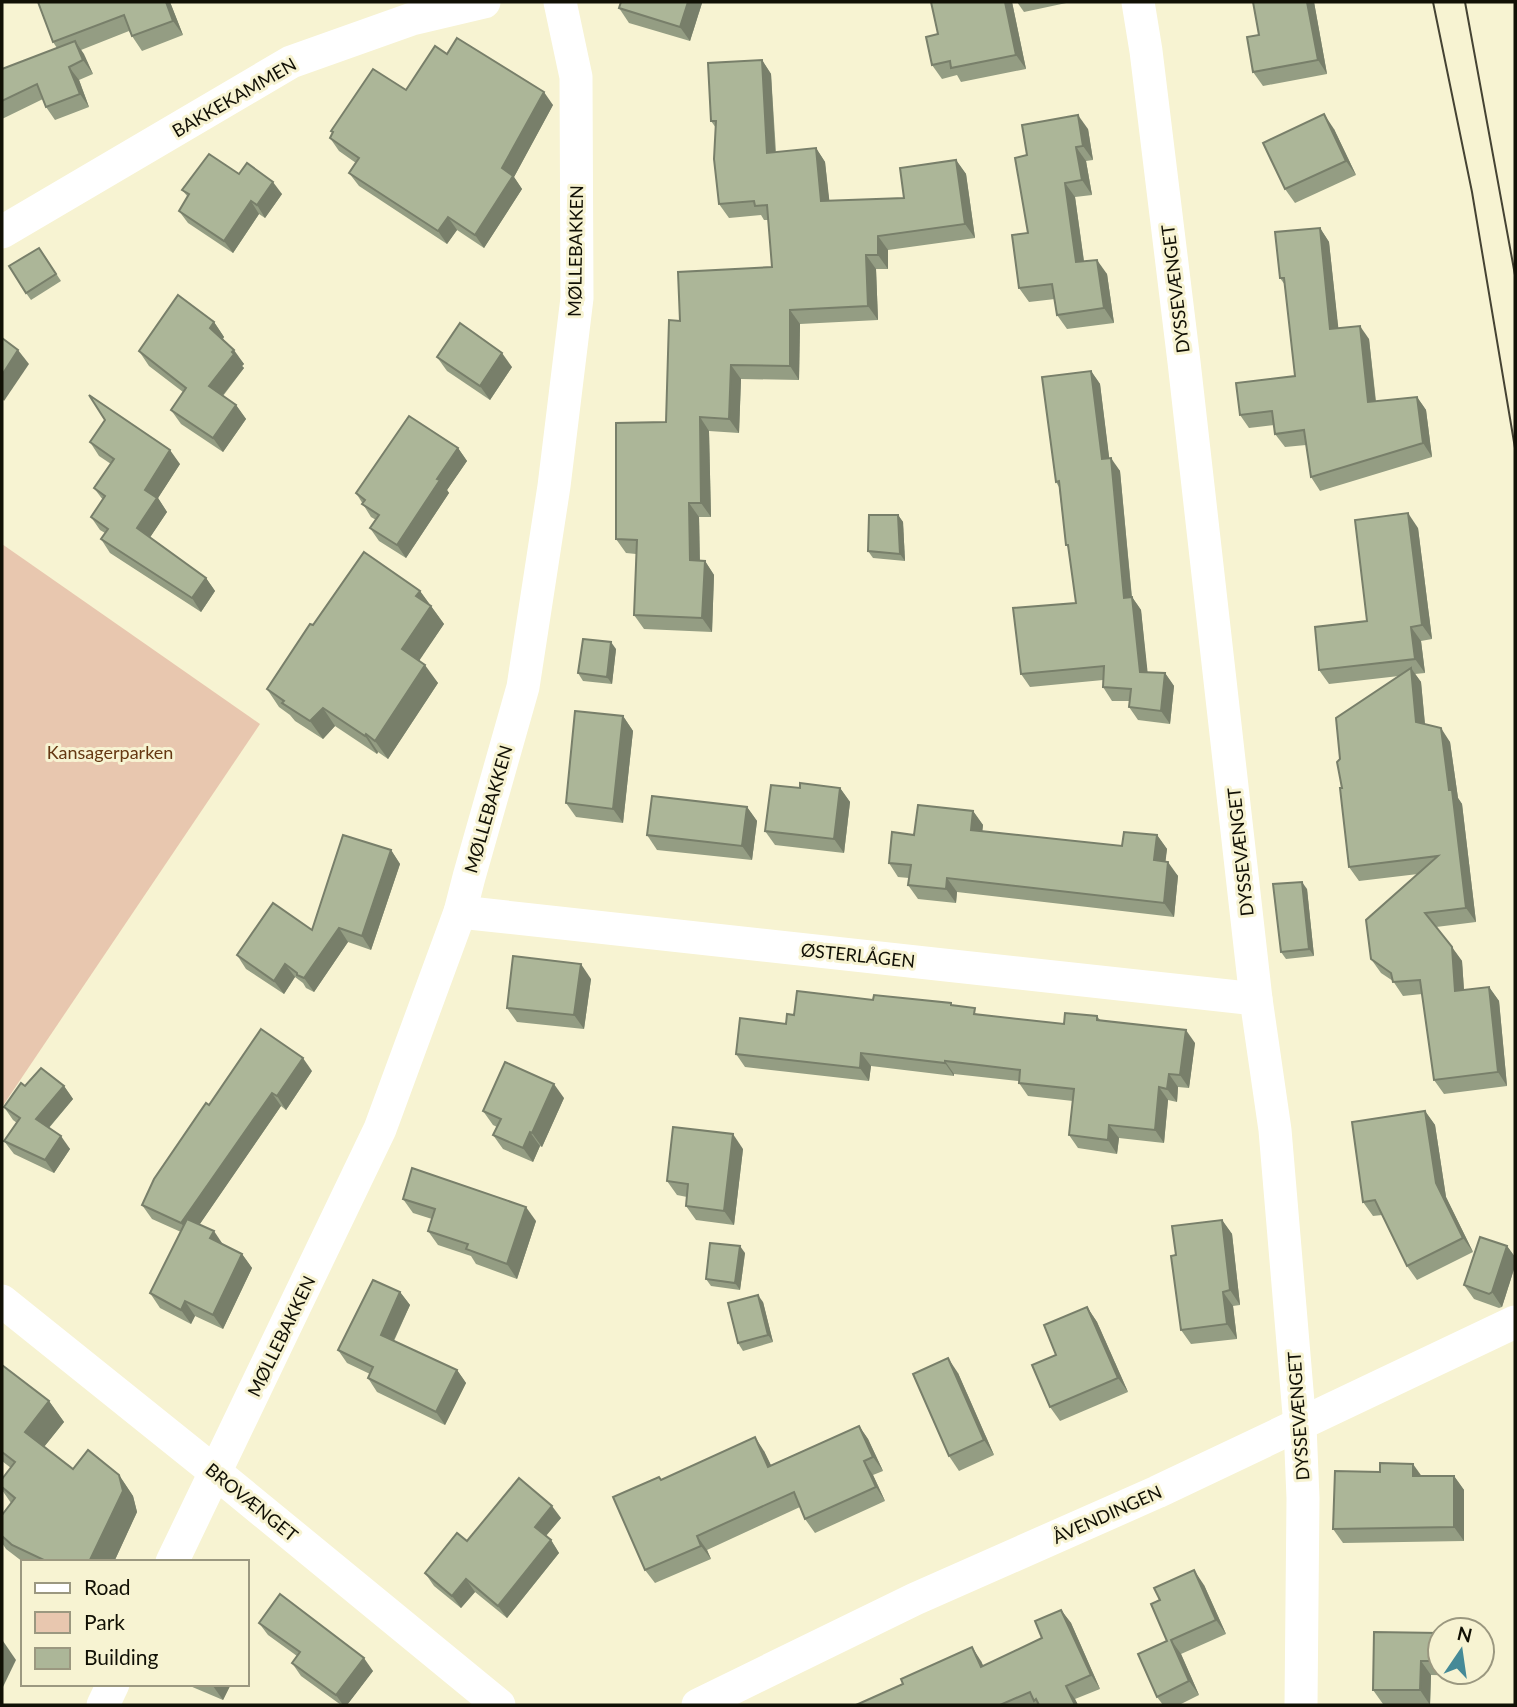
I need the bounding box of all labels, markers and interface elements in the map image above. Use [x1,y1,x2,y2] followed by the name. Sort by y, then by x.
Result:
[168,53,300,141] street label: BAKKEKAMMEN
[563,185,587,317] street label: MØLLEBAKKEN
[1156,223,1194,354] street label: DYSSEVÆNGET
[47,741,173,763] park label: Kansagerparken
[459,743,517,875] street label: MØLLEBAKKEN
[1222,786,1258,917] street label: DYSSEVÆNGET
[800,938,916,972] street label: ØSTERLÅGEN
[242,1272,320,1400] street label: MØLLEBAKKEN
[1282,1350,1313,1481] street label: DYSSEVÆNGET
[201,1458,303,1546] street label: BROVÆNGET
[1049,1480,1165,1548] street label: ÅVENDINGEN
[21,1560,248,1686] legend
[84,1574,131,1599] text: Road
[84,1609,125,1634] text: Park
[1426,1616,1496,1686] north arrow
[1455,1621,1475,1647] text: N
[84,1644,159,1669] text: Building

